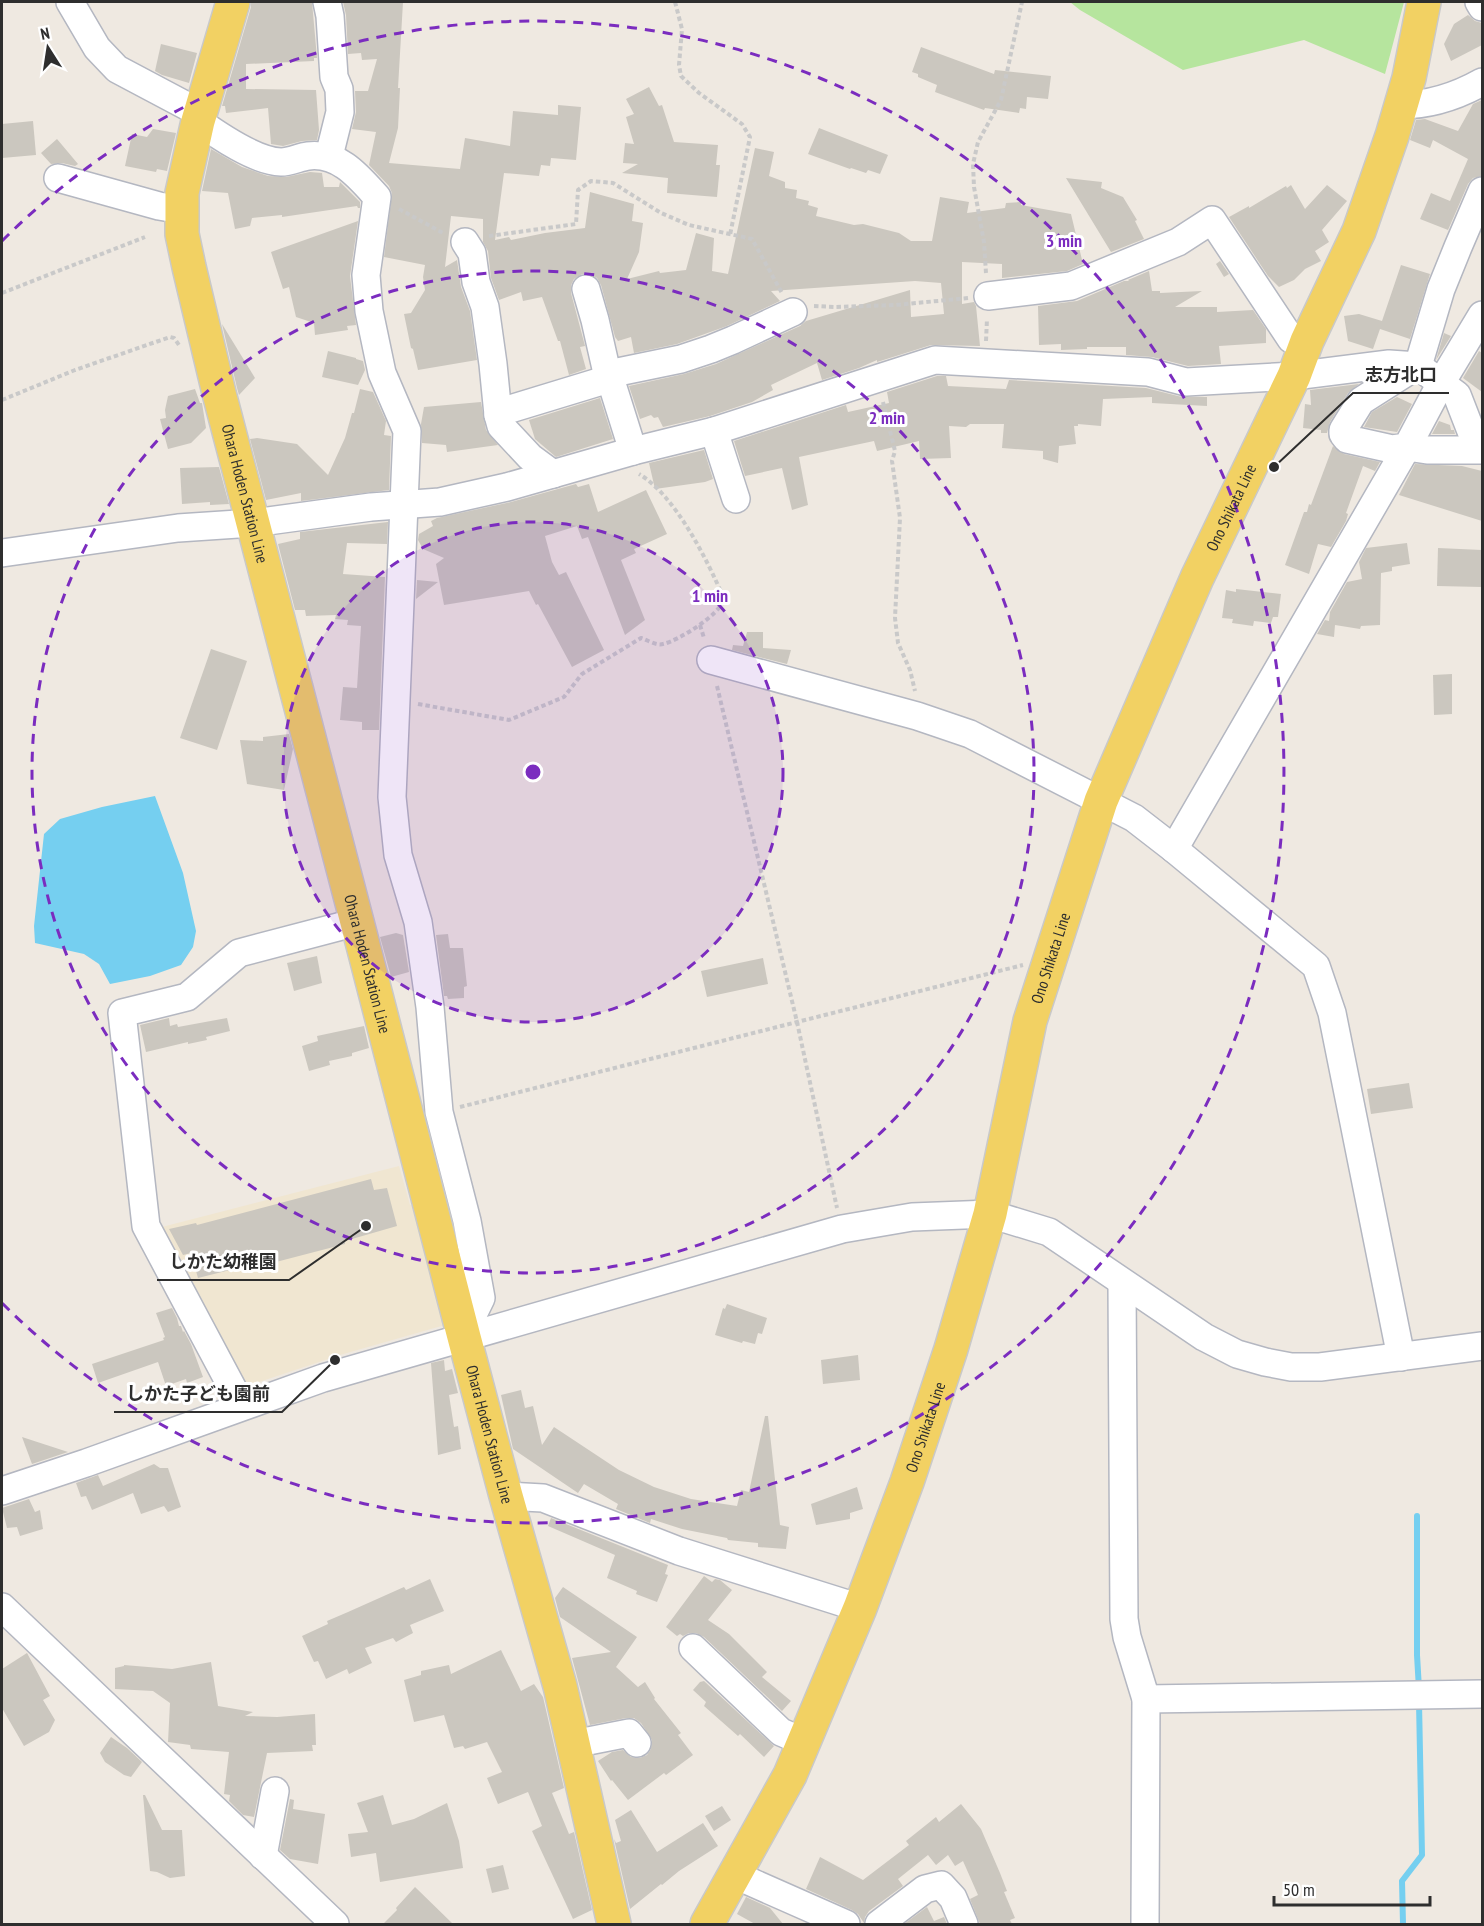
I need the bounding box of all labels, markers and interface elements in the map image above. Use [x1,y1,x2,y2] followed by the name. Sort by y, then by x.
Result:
[18,18,78,78] north arrow
[39,23,51,44] text: N
[1046,229,1082,252] text: 3 min
[1353,357,1449,393] callout: 志方北口
[1365,363,1437,386] text: 志方北口
[869,406,905,429] text: 2 min
[218,422,273,565] street label: Ohara Hoden Station Line
[1201,461,1260,554] street label: Ono Shikata Line
[692,584,728,607] text: 1 min
[523,762,543,782] centre of rings
[340,892,395,1035] street label: Ohara Hoden Station Line
[1026,910,1074,1006] street label: Ono Shikata Line
[157,1244,289,1280] callout: しかた幼稚園
[169,1250,277,1273] text: しかた幼稚園
[462,1363,518,1506] street label: Ohara Hoden Station Line
[114,1376,282,1412] callout: しかた子ども園前
[901,1379,949,1475] street label: Ono Shikata Line
[126,1382,270,1405] text: しかた子ども園前
[1274,1869,1430,1907] scale bar
[1283,1878,1315,1901] text: 50 m

